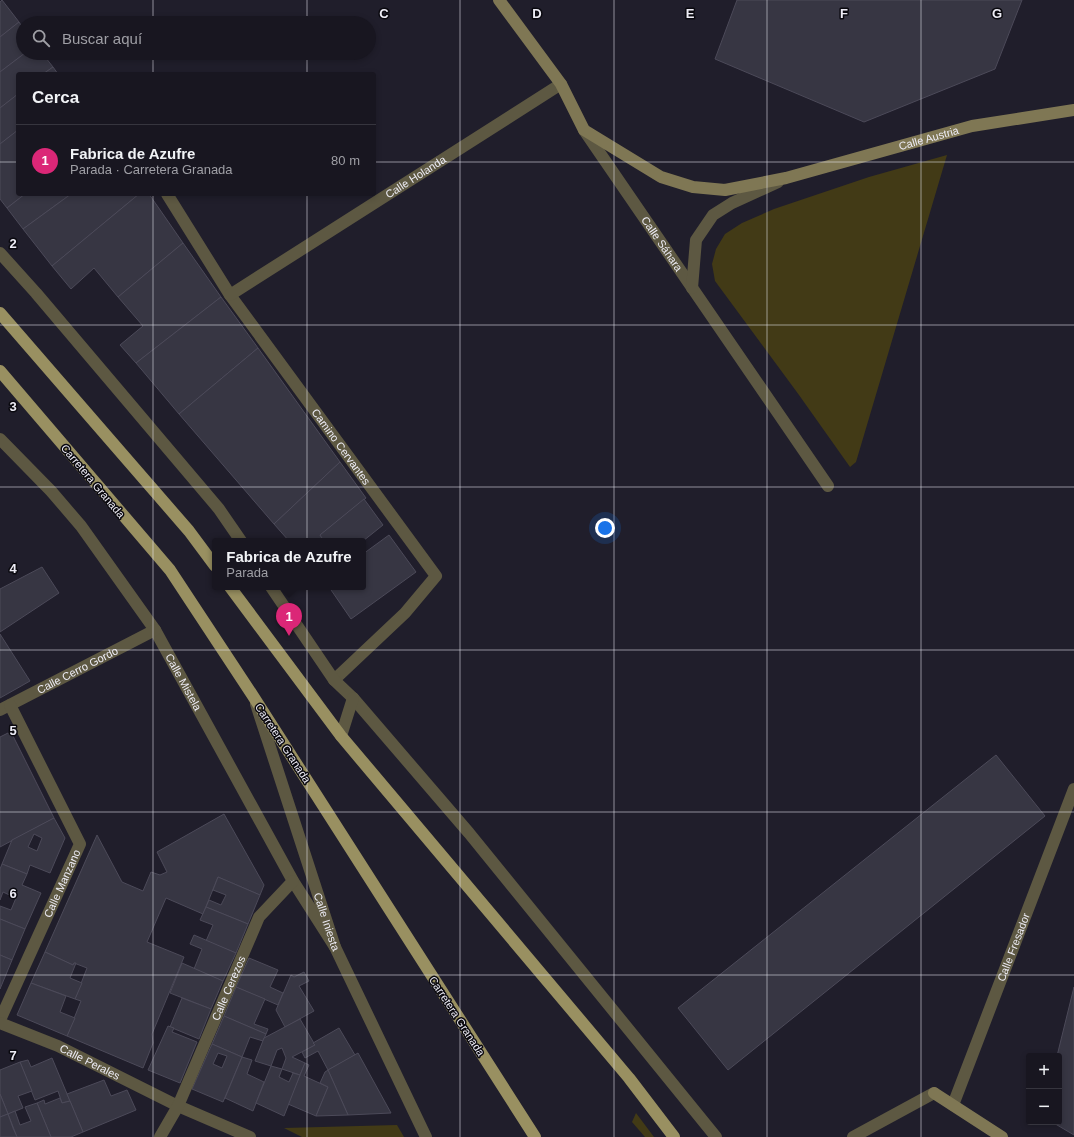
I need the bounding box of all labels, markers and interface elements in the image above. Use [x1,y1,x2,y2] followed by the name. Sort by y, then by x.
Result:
[379,6,389,21] text: C
[532,6,542,21] text: D
[686,6,695,21] text: E
[840,6,848,21] text: F
[992,6,1002,21] text: G
[16,16,376,60] search box
[30,27,52,49] icon: search
[62,30,142,47] text: Buscar aquí
[32,88,79,107] text: Cerca
[897,124,961,152] street label: Calle Austria
[70,145,195,162] text: Fabrica de Azufre
[41,153,49,168] text: 1
[331,153,360,168] text: 80 m
[383,153,449,200] street label: Calle Holanda
[70,162,233,177] text: Parada · Carretera Granada
[639,214,685,274] street label: Calle Sáhara
[9,236,17,251] text: 2
[9,399,17,414] text: 3
[309,406,373,487] street label: Camino Cervantes
[59,442,128,521] street label: Carretera Granada
[595,518,615,538] your location
[212,538,366,590] popup
[226,548,352,565] text: Fabrica de Azufre
[9,561,17,576] text: 4
[226,565,268,580] text: Parada
[276,603,302,636] pin: 1
[35,644,120,696] street label: Calle Cerro Gordo
[163,652,205,713] street label: Calle Mistela
[253,701,314,786] street label: Carretera Granada
[9,723,17,738] text: 5
[41,848,83,919] street label: Calle Manzano
[9,886,17,901] text: 6
[312,891,342,954] street label: Calle Iniesta
[995,911,1032,983] street label: Calle Fresador
[209,954,248,1022] street label: Calle Cerezos
[427,974,488,1059] street label: Carretera Granada
[58,1042,122,1082] street label: Calle Perales
[9,1048,17,1063] text: 7
[1026,1053,1062,1125] map controls
[1026,1053,1062,1089] button: +
[1026,1089,1062,1125] button: −

